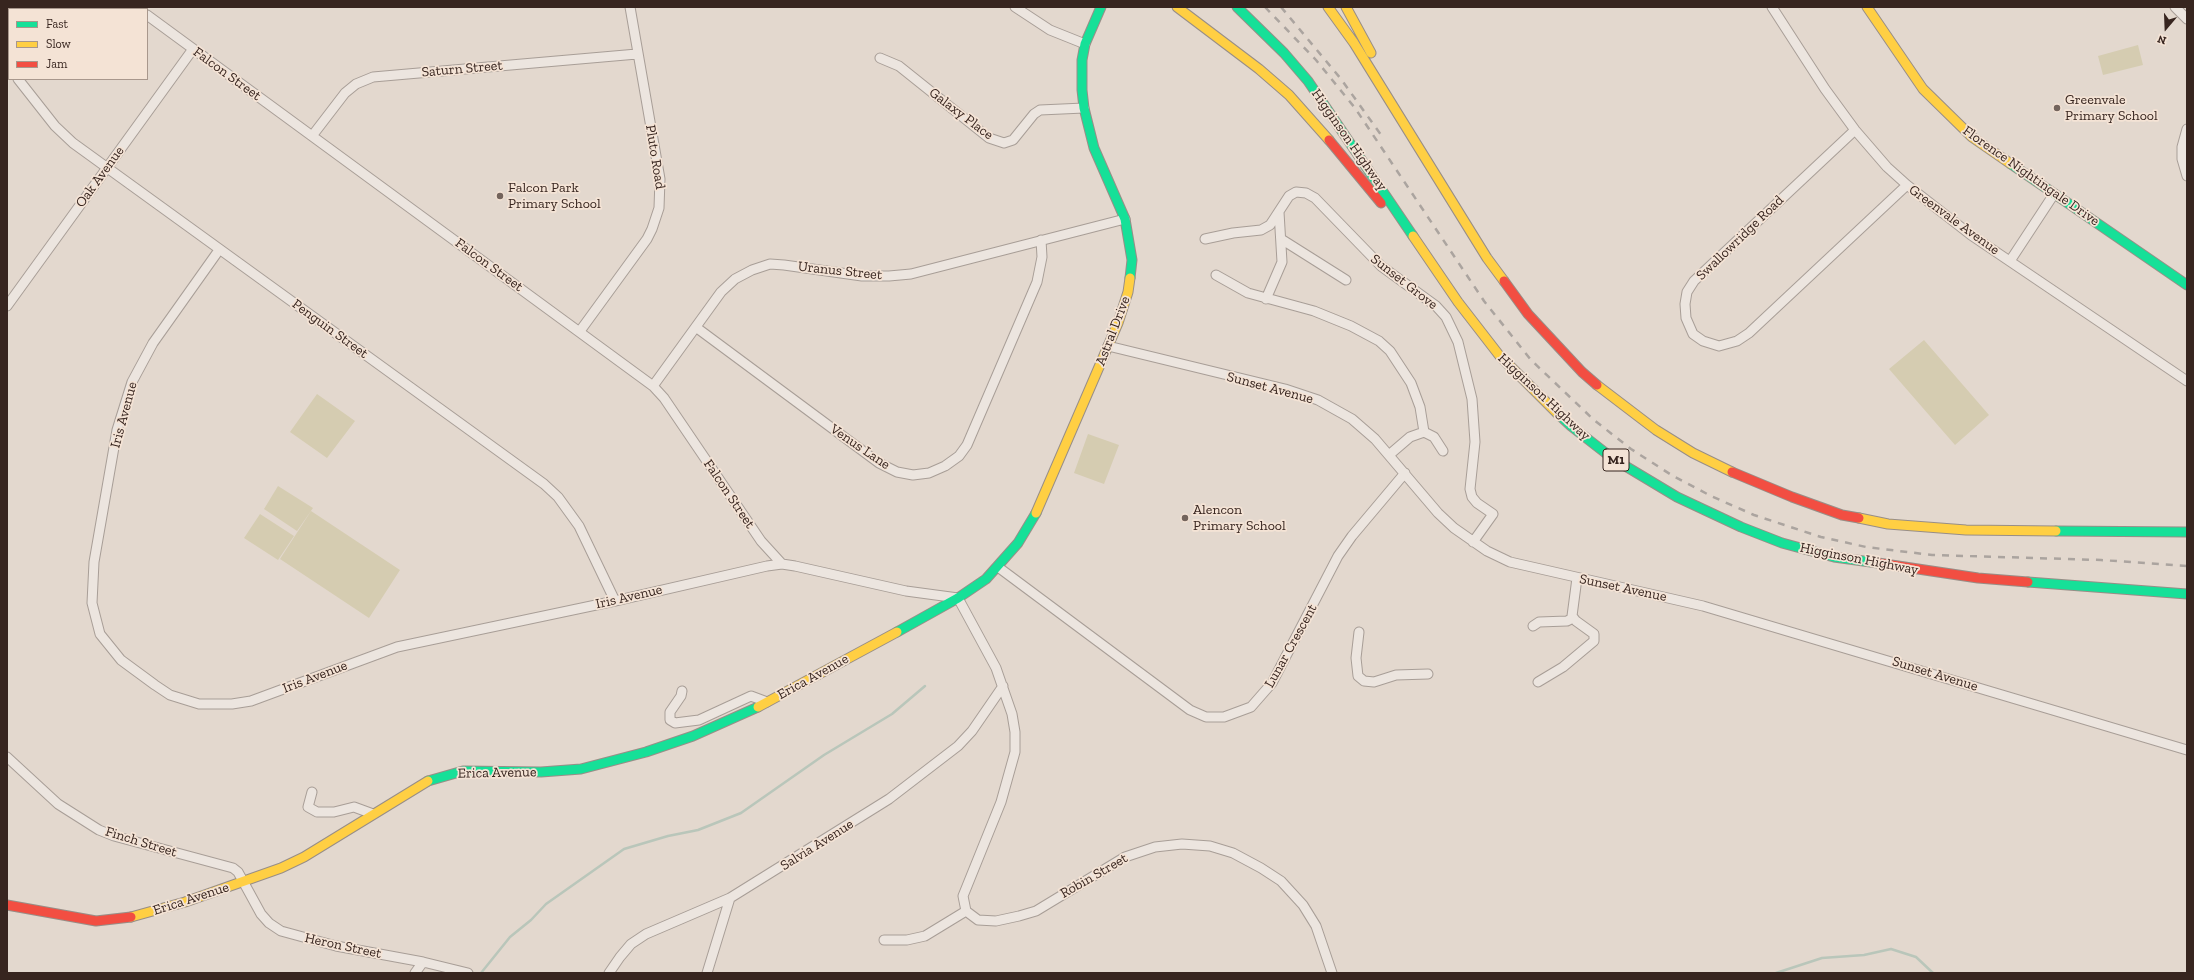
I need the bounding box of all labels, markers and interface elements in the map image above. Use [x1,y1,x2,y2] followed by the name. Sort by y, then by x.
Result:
[8,8,148,80] legend
[2146,8,2186,48] north arrow
[46,17,68,31] text: Fast
[2156,32,2168,47] text: N
[46,37,71,51] text: Slow
[190,44,264,104] street label: Falcon Street
[46,57,67,71] text: Jam
[421,57,503,81] street label: Saturn Street
[926,84,996,144] street label: Galaxy Place
[1308,86,1390,194] street label: Higginson Highway
[2065,92,2158,124] place label: Greenvale Primary School
[2052,103,2062,113] marker: Greenvale Primary School
[1959,122,2103,230] street label: Florence Nightingale Drive
[642,123,668,191] street label: Pluto Road
[72,143,128,211] street label: Oak Avenue
[508,180,601,212] place label: Falcon Park Primary School
[1905,181,2003,259] street label: Greenvale Avenue
[495,191,505,201] marker: Falcon Park Primary School
[1693,192,1787,284] street label: Swallowridge Road
[452,235,526,295] street label: Falcon Street
[1367,251,1441,313] street label: Sunset Grove
[797,258,883,284] street label: Uranus Street
[1092,294,1134,368] street label: Astral Drive
[289,296,371,362] street label: Penguin Street
[1494,350,1594,444] street label: Higginson Highway
[1225,368,1315,408] street label: Sunset Avenue
[107,380,141,450] street label: Iris Avenue
[827,421,893,473] street label: Venus Lane
[1603,449,1629,471] road number: M1
[700,456,758,532] street label: Falcon Street
[1193,502,1286,534] place label: Alencon Primary School
[1180,513,1190,523] marker: Alencon Primary School
[1798,539,1920,579] street label: Higginson Highway
[1578,571,1668,605] street label: Sunset Avenue
[594,581,664,613] street label: Iris Avenue
[1261,601,1321,691] street label: Lunar Crescent
[774,651,852,703] street label: Erica Avenue
[1890,653,1980,695] street label: Sunset Avenue
[280,657,350,697] street label: Iris Avenue
[457,764,537,782] street label: Erica Avenue
[777,816,857,874] street label: Salvia Avenue
[103,823,179,861] street label: Finch Street
[1057,850,1131,902] street label: Robin Street
[151,879,231,919] street label: Erica Avenue
[303,930,383,962] street label: Heron Street

